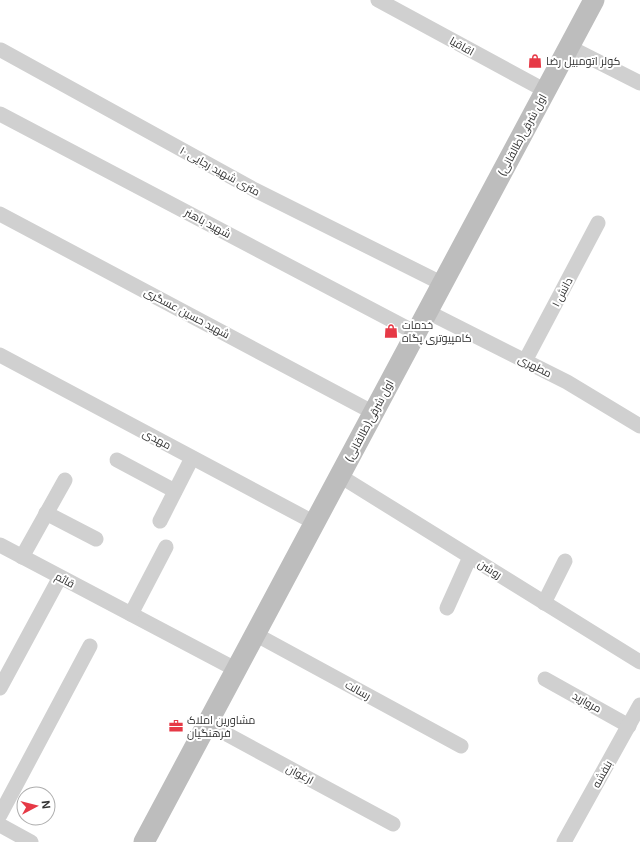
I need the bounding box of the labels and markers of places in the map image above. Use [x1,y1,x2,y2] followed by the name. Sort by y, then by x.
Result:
[527,53,543,69] shop icon: کولر اتومبیل رضا
[546,54,621,68] place label: کولر اتومبیل رضا
[402,318,472,345] place label: خدمات کامپیوتری پگاه
[383,323,399,339] shop icon: خدمات کامپیوتری پگاه
[187,713,255,740] place label: مشاورین املاک فرهنگیان
[168,718,184,734] office icon: مشاورین املاک فرهنگیان

